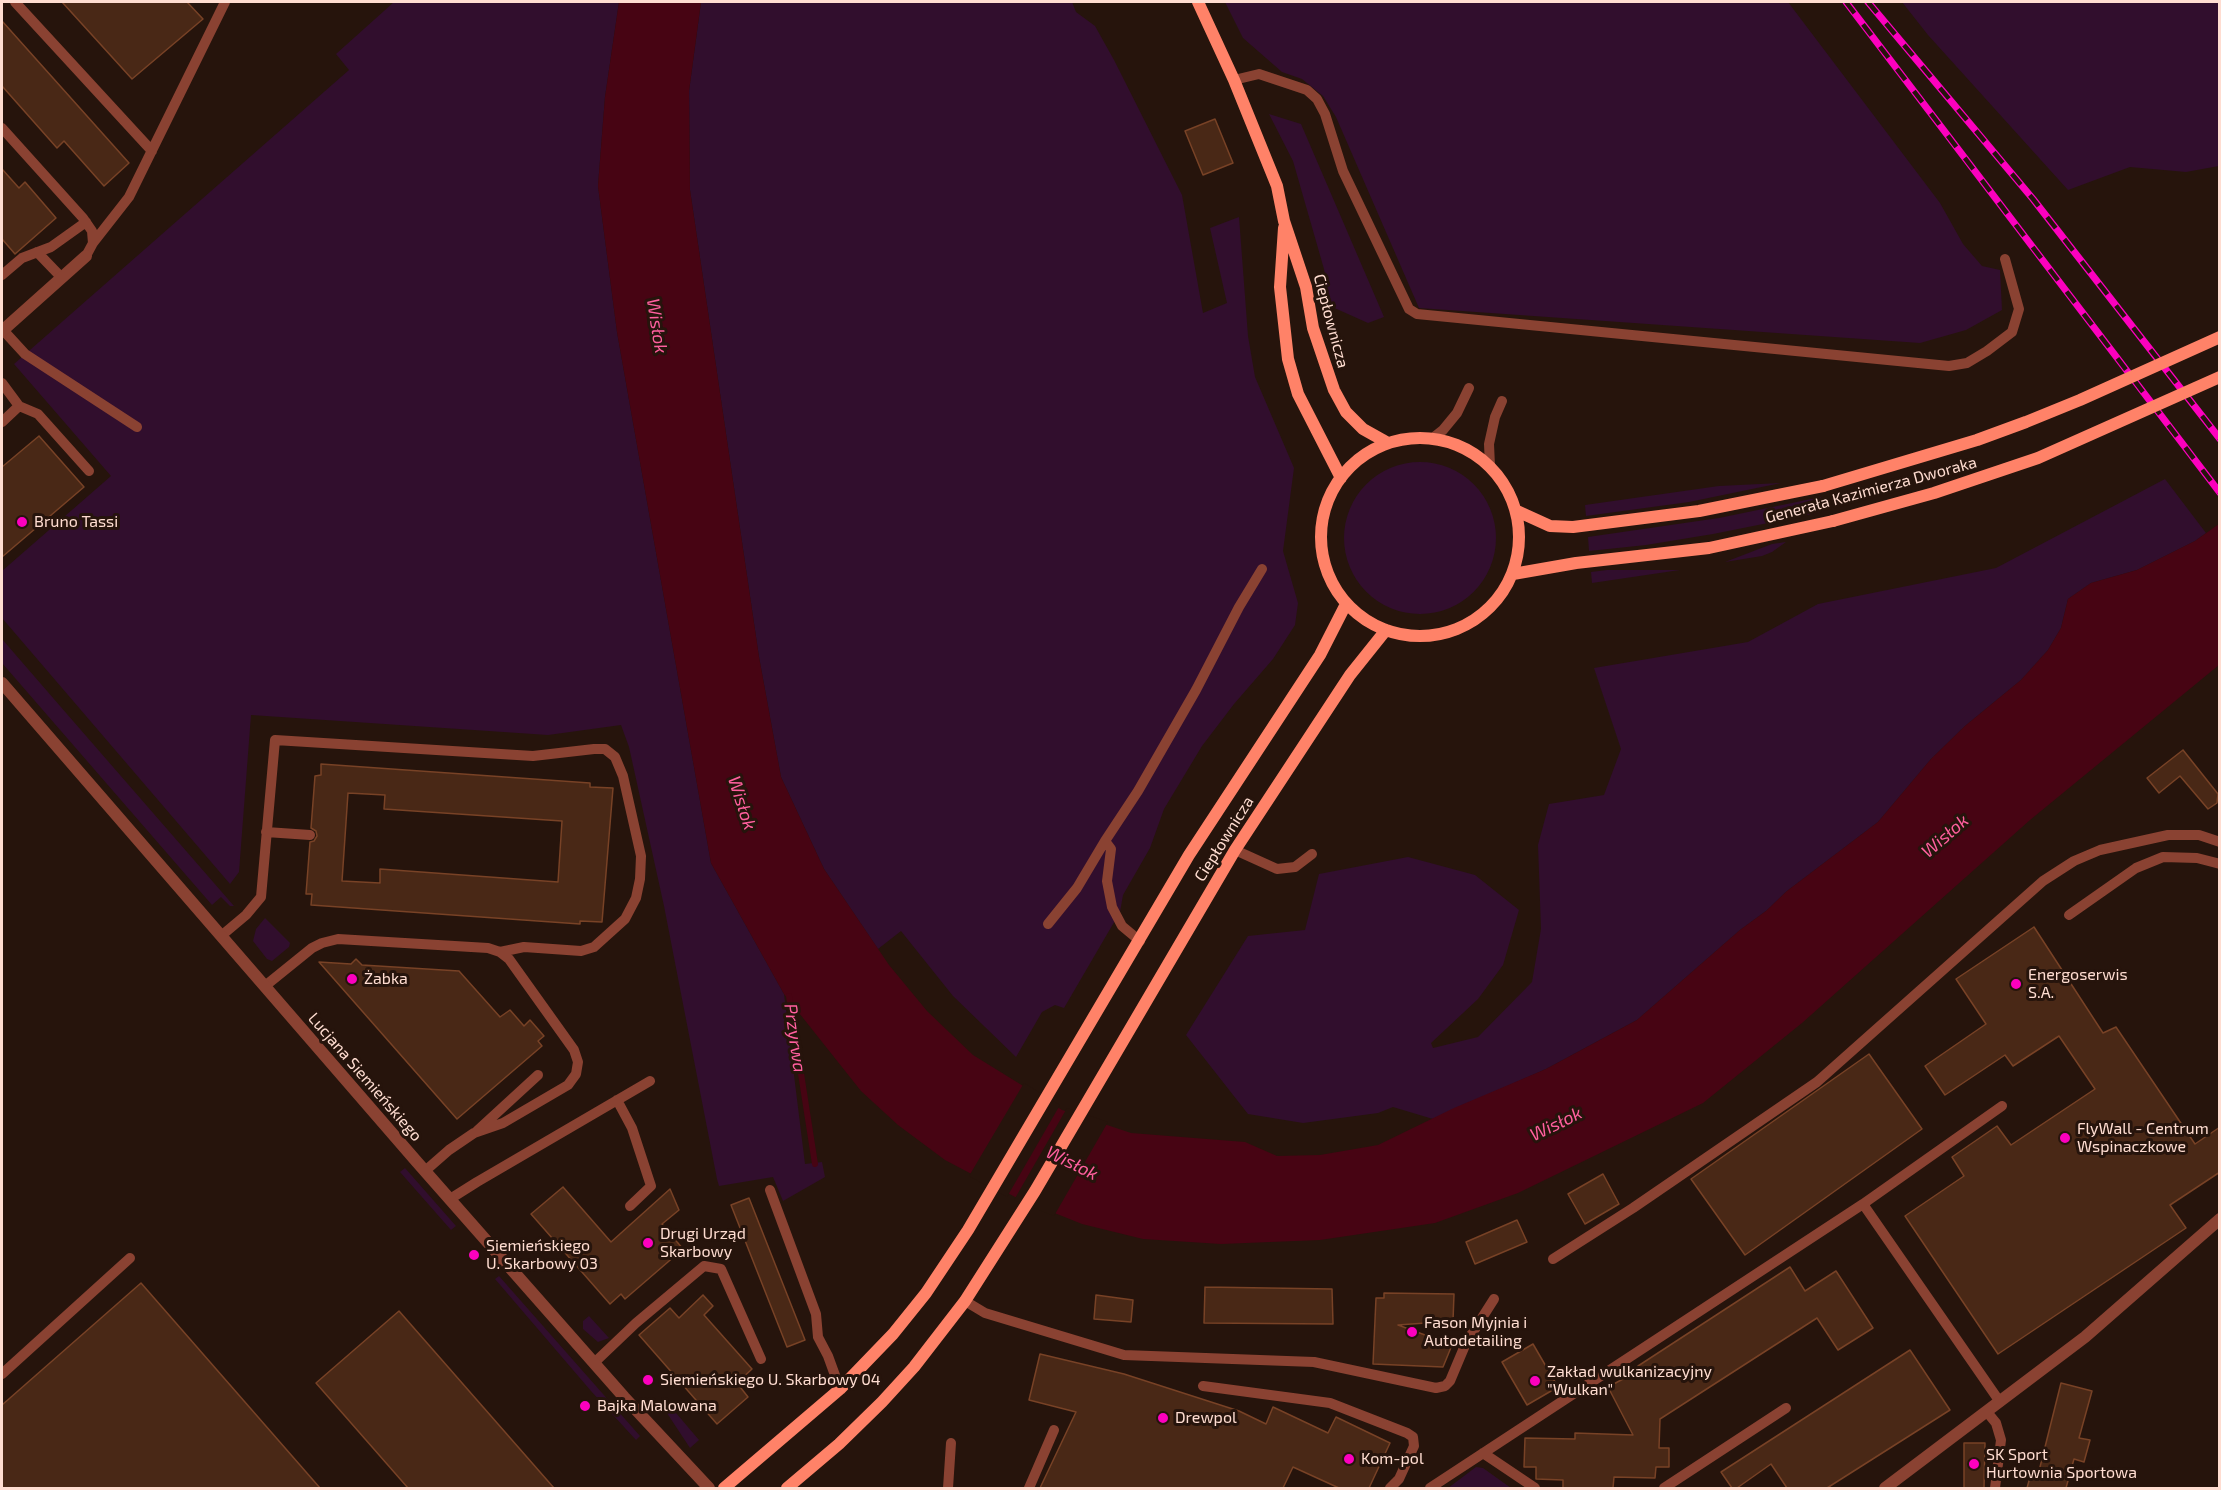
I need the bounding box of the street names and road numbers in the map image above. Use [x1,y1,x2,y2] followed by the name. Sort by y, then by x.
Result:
[1309,272,1353,370] street label: Ciepłownicza
[1763,452,1979,528] street label: Generała Kazimierza Dworaka
[1190,793,1258,885] street label: Ciepłownicza
[304,1009,426,1145] street label: Lucjana Siemieńskiego

